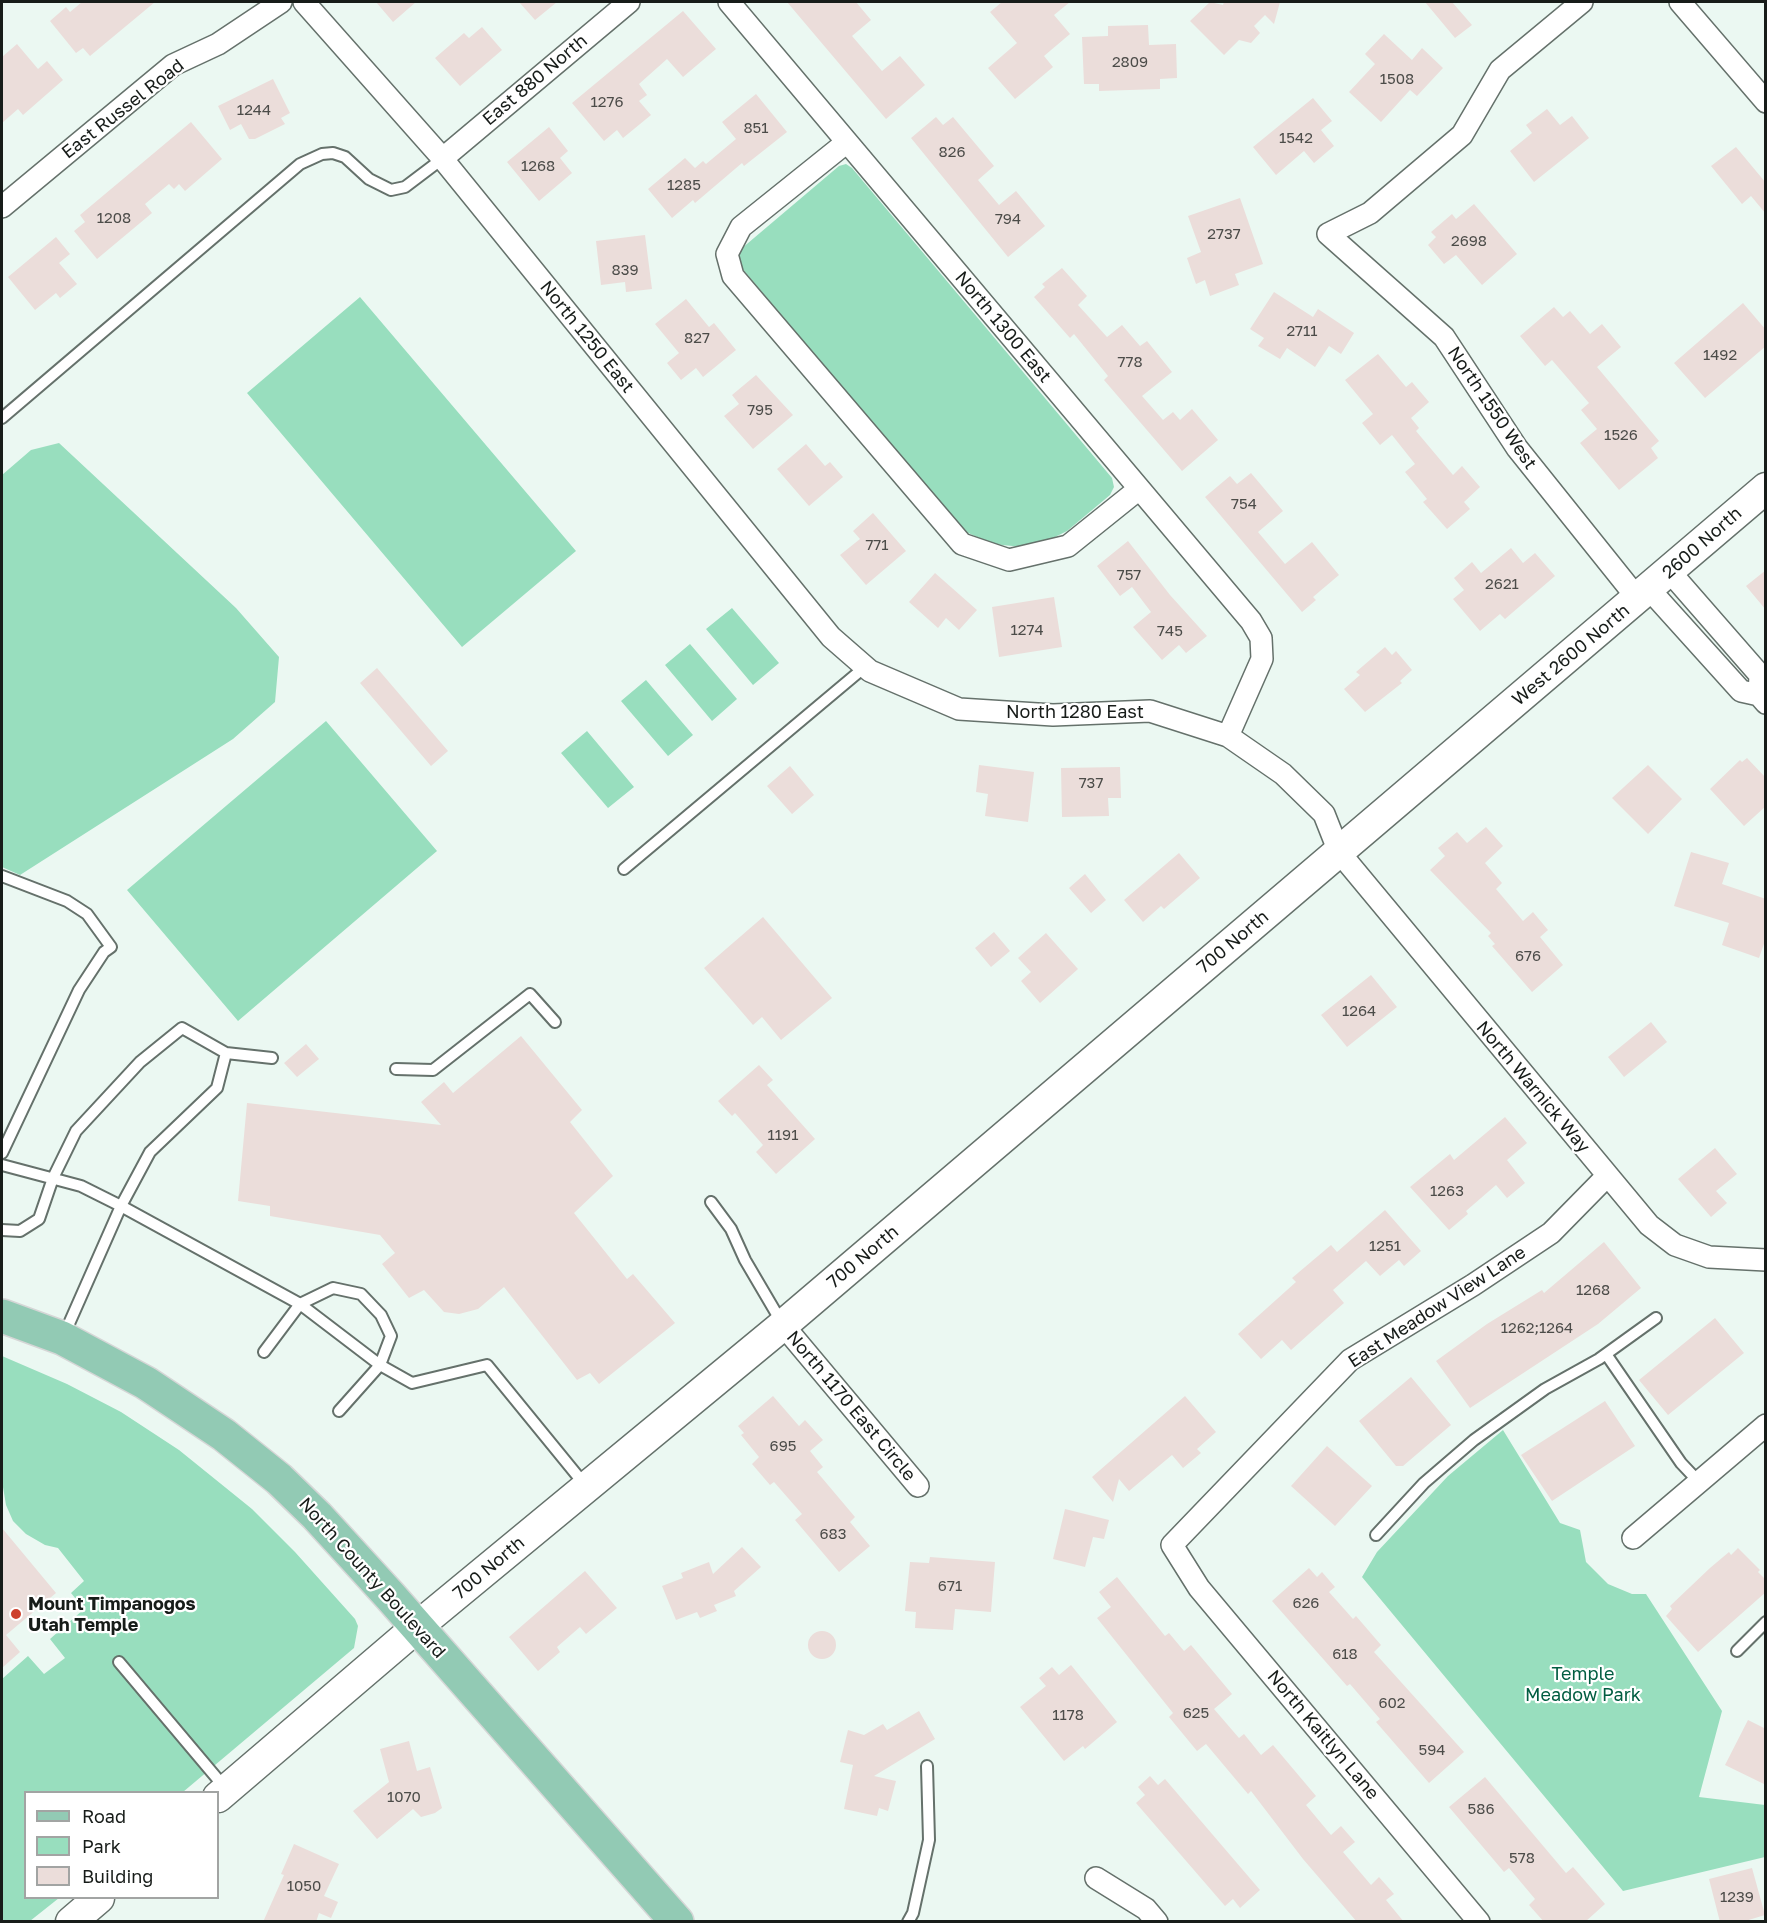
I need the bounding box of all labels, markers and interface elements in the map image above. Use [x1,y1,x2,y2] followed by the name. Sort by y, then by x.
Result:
[478,30,592,130] street label: East 880 North
[1112,53,1148,71] house number: 2809
[58,55,188,163] street label: East Russel Road
[1380,70,1414,88] house number: 1508
[591,93,623,111] house number: 1276
[237,101,271,119] house number: 1244
[743,119,769,137] house number: 851
[1279,129,1313,147] house number: 1542
[939,143,965,161] house number: 826
[521,157,555,175] house number: 1268
[667,176,701,194] house number: 1285
[97,209,131,227] house number: 1208
[995,210,1021,228] house number: 794
[1207,225,1241,243] house number: 2737
[1451,232,1487,250] house number: 2698
[612,261,638,279] house number: 839
[950,267,1056,387] street label: North 1300 East
[535,277,639,397] street label: North 1250 East
[1286,322,1318,340] house number: 2711
[684,329,710,347] house number: 827
[1443,342,1541,474] street label: North 1550 West
[1703,346,1737,364] house number: 1492
[1117,353,1143,371] house number: 778
[747,401,773,419] house number: 795
[1604,426,1638,444] house number: 1526
[1231,495,1257,513] house number: 754
[1658,503,1746,583] street label: 2600 North
[865,536,889,554] house number: 771
[1117,566,1141,584] house number: 757
[1485,575,1519,593] house number: 2621
[1508,600,1634,710] street label: West 2600 North
[1010,621,1044,639] house number: 1274
[1157,622,1183,640] house number: 745
[1006,701,1144,723] street label: North 1280 East
[1079,774,1103,792] house number: 737
[1193,906,1273,978] street label: 700 North
[1515,947,1541,965] house number: 676
[1342,1002,1376,1020] house number: 1264
[1472,1017,1594,1157] street label: North Warnick Way
[768,1126,798,1144] house number: 1191
[1430,1182,1464,1200] house number: 1263
[823,1221,903,1293] street label: 700 North
[1369,1237,1401,1255] house number: 1251
[1344,1241,1530,1373] street label: East Meadow View Lane
[1576,1281,1610,1299] house number: 1268
[1501,1319,1573,1337] house number: 1262;1264
[782,1327,920,1485] street label: North 1170 East Circle
[770,1437,796,1455] house number: 695
[294,1493,450,1663] street label: North County Boulevard
[820,1525,846,1543] house number: 683
[449,1532,529,1604] street label: 700 North
[938,1577,962,1595] house number: 671
[28,1593,196,1636] place label: Mount Timpanogos Utah Temple
[1293,1594,1319,1612] house number: 626
[9,1607,23,1621] marker: Mount Timpanogos Utah Temple
[1332,1645,1358,1663] house number: 618
[1525,1663,1641,1706] park label: Temple Meadow Park
[1263,1666,1383,1804] street label: North Kaitlyn Lane
[1378,1694,1406,1712] house number: 602
[1183,1704,1209,1722] house number: 625
[1052,1706,1084,1724] house number: 1178
[1419,1741,1445,1759] house number: 594
[387,1788,421,1806] house number: 1070
[24,1791,219,1899] legend
[1468,1800,1494,1818] house number: 586
[82,1805,126,1827] text: Road
[82,1835,121,1857] text: Park
[1509,1849,1535,1867] house number: 578
[82,1865,153,1887] text: Building
[287,1877,321,1895] house number: 1050
[1720,1888,1754,1906] house number: 1239

